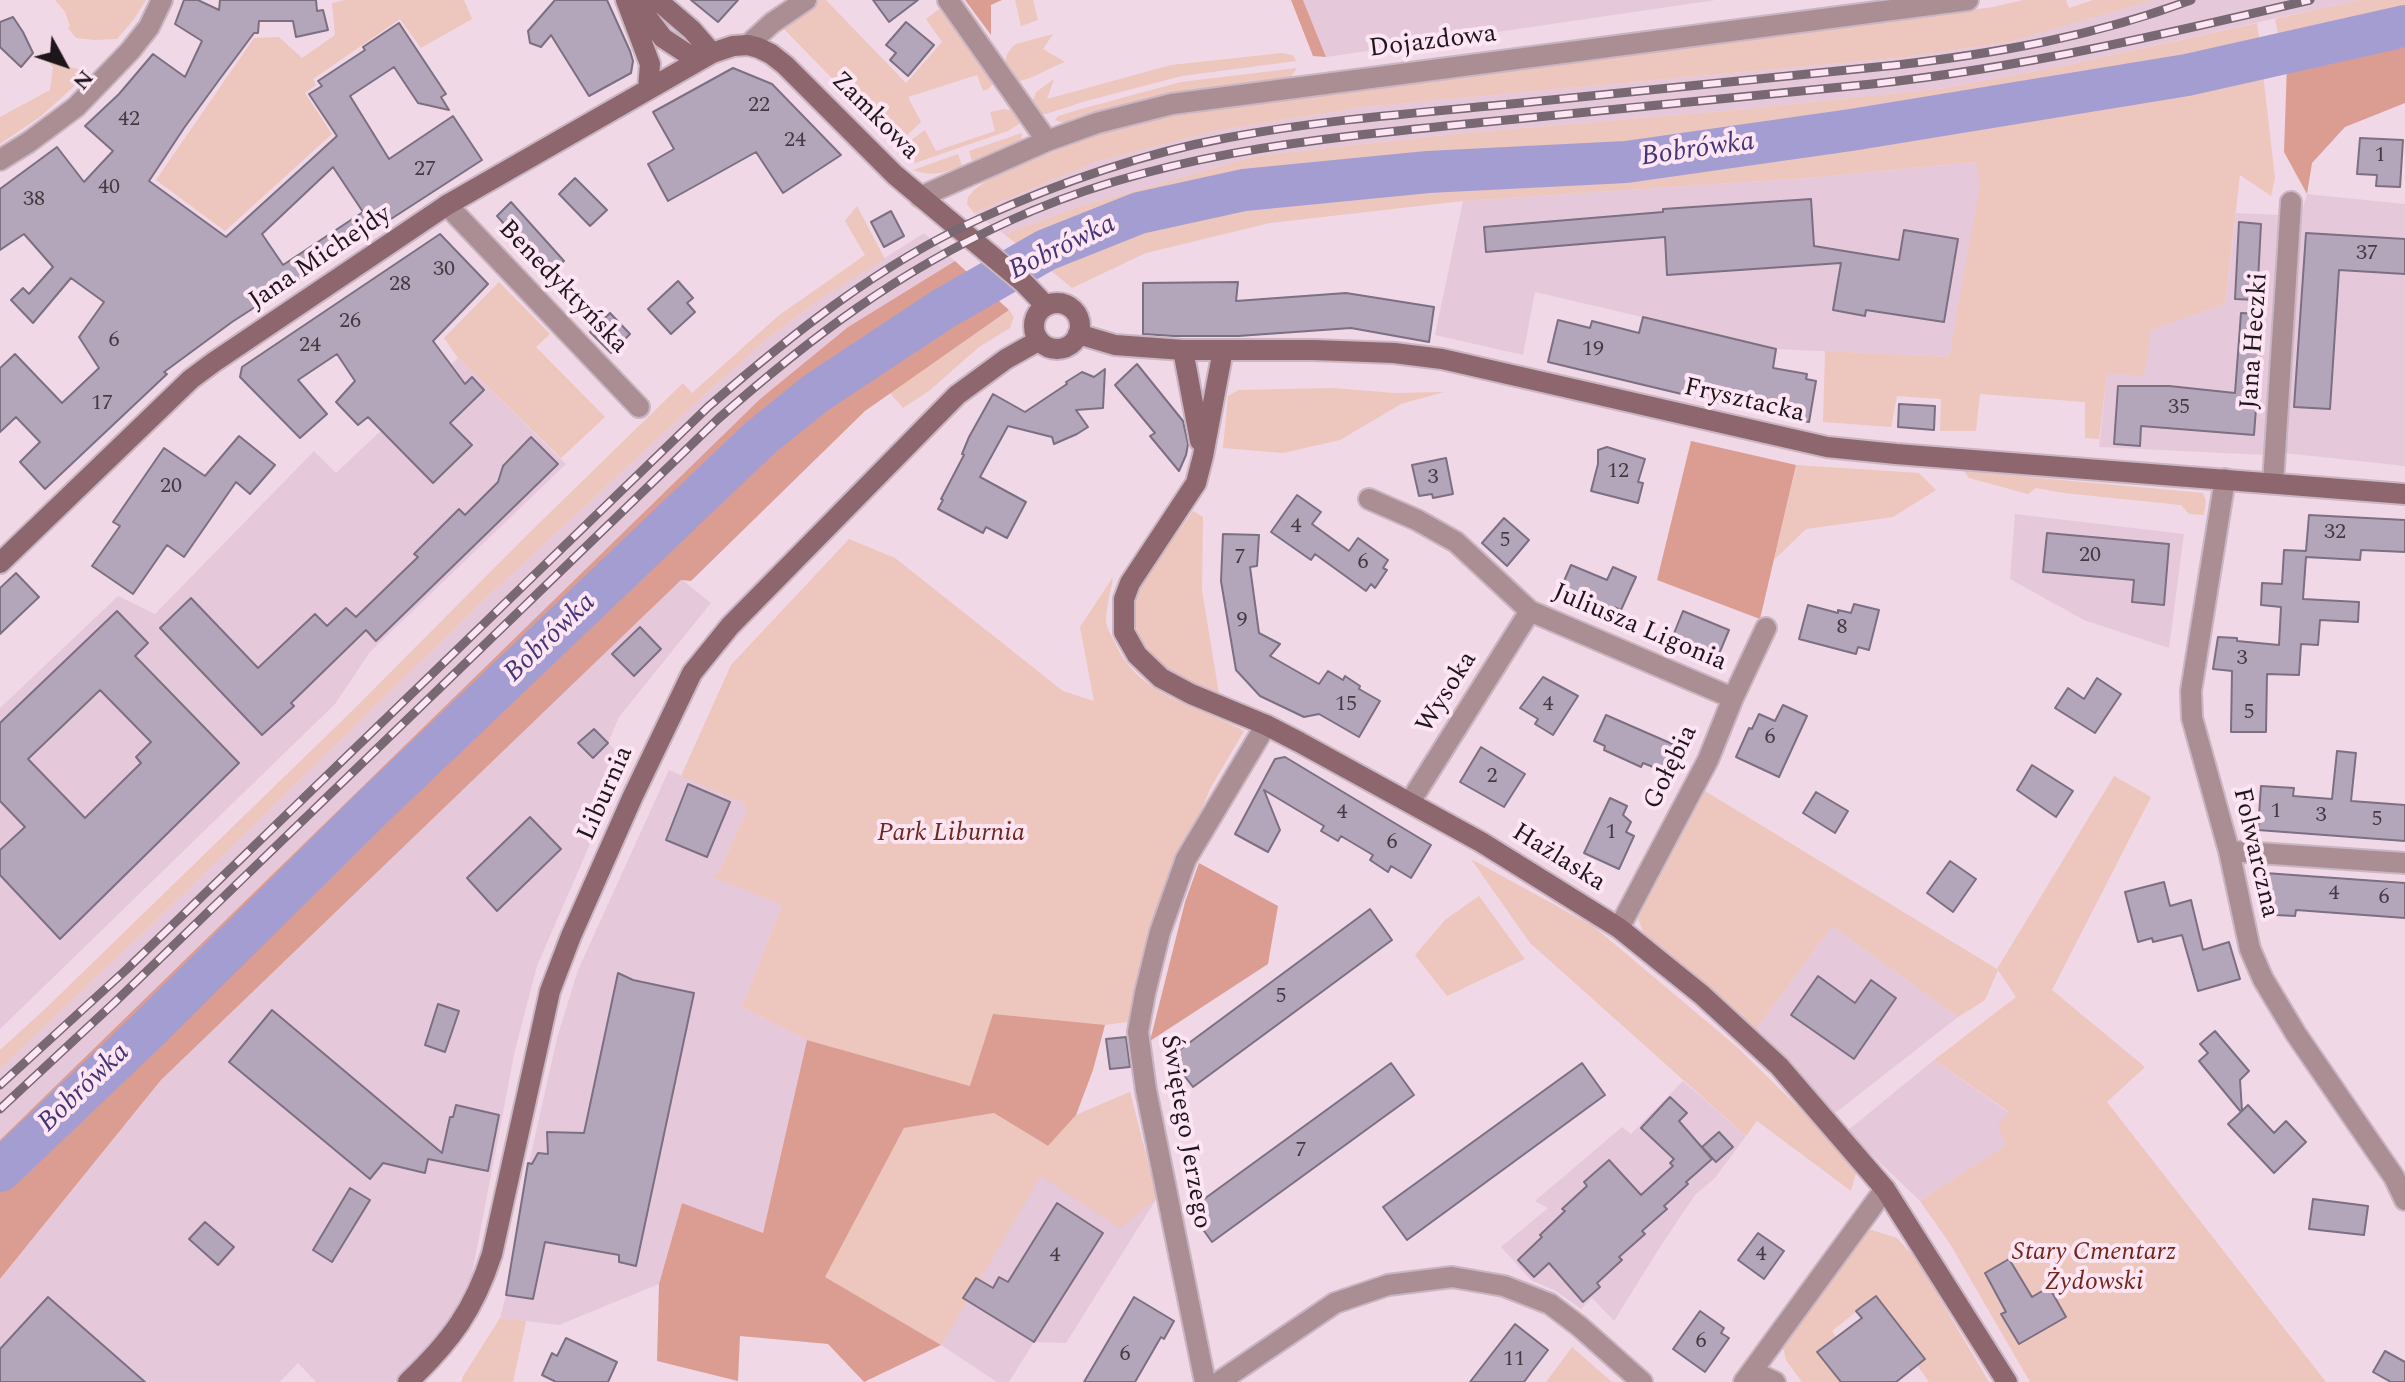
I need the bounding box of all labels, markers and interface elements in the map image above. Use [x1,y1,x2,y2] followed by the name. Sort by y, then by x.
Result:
[1368,20,1498,66] street label: Dojazdowa
[24,24,104,104] north arrow
[64,62,101,97] text: N
[823,66,925,168] street label: Zamkowa
[748,94,770,120] house number: 22
[118,108,140,134] house number: 42
[1639,126,1757,176] water label: Bobrówka
[784,129,806,155] house number: 24
[2375,144,2385,170] house number: 1
[414,158,436,184] house number: 27
[98,176,120,202] house number: 40
[23,188,45,214] house number: 38
[244,200,398,318] street label: Jana Michejdy
[1004,209,1122,289] water label: Bobrówka
[490,215,634,361] street label: Benedyktyńska
[2356,242,2378,268] house number: 37
[433,258,455,284] house number: 30
[2236,272,2276,410] street label: Jana Heczki
[389,273,411,299] house number: 28
[339,310,361,336] house number: 26
[109,329,119,355] house number: 6
[299,334,321,360] house number: 24
[1582,338,1604,364] house number: 19
[1681,373,1807,431] street label: Frysztacka
[91,392,113,418] house number: 17
[2168,396,2190,422] house number: 35
[1607,460,1629,486] house number: 12
[1428,466,1438,492] house number: 3
[160,475,182,501] house number: 20
[1291,515,1301,541] house number: 4
[2324,521,2346,547] house number: 32
[1500,529,1510,555] house number: 5
[2079,544,2101,570] house number: 20
[1235,546,1245,572] house number: 7
[1358,551,1368,577] house number: 6
[1547,578,1731,680] street label: Juliusza Ligonia
[498,587,604,691] water label: Bobrówka
[1237,609,1247,635] house number: 9
[1837,616,1847,642] house number: 8
[1411,647,1485,739] street label: Wysoka
[2237,647,2247,673] house number: 3
[1335,693,1357,719] house number: 15
[1543,693,1553,719] house number: 4
[2244,701,2254,727] house number: 5
[1638,721,1706,815] street label: Gołębia
[1765,726,1775,752] house number: 6
[572,742,642,846] street label: Liburnia
[1487,765,1497,791] house number: 2
[2224,785,2284,921] street label: Folwarczna
[2271,800,2281,826] house number: 1
[1337,801,1347,827] house number: 4
[2316,804,2326,830] house number: 3
[2372,808,2382,834] house number: 5
[1506,818,1610,900] street label: Hażlaska
[877,819,1025,851] park label: Park Liburnia
[1606,821,1616,847] house number: 1
[1387,831,1397,857] house number: 6
[2329,882,2339,908] house number: 4
[2379,886,2389,912] house number: 6
[1276,985,1286,1011] house number: 5
[1152,1033,1216,1231] street label: Świętego Jerzego
[32,1037,138,1141] water label: Bobrówka
[1296,1139,1306,1165] house number: 7
[2012,1238,2176,1300] park label: Stary Cmentarz Żydowski
[1756,1243,1766,1269] house number: 4
[1050,1244,1060,1270] house number: 4
[1696,1330,1706,1356] house number: 6
[1120,1343,1130,1369] house number: 6
[1503,1348,1525,1374] house number: 11

